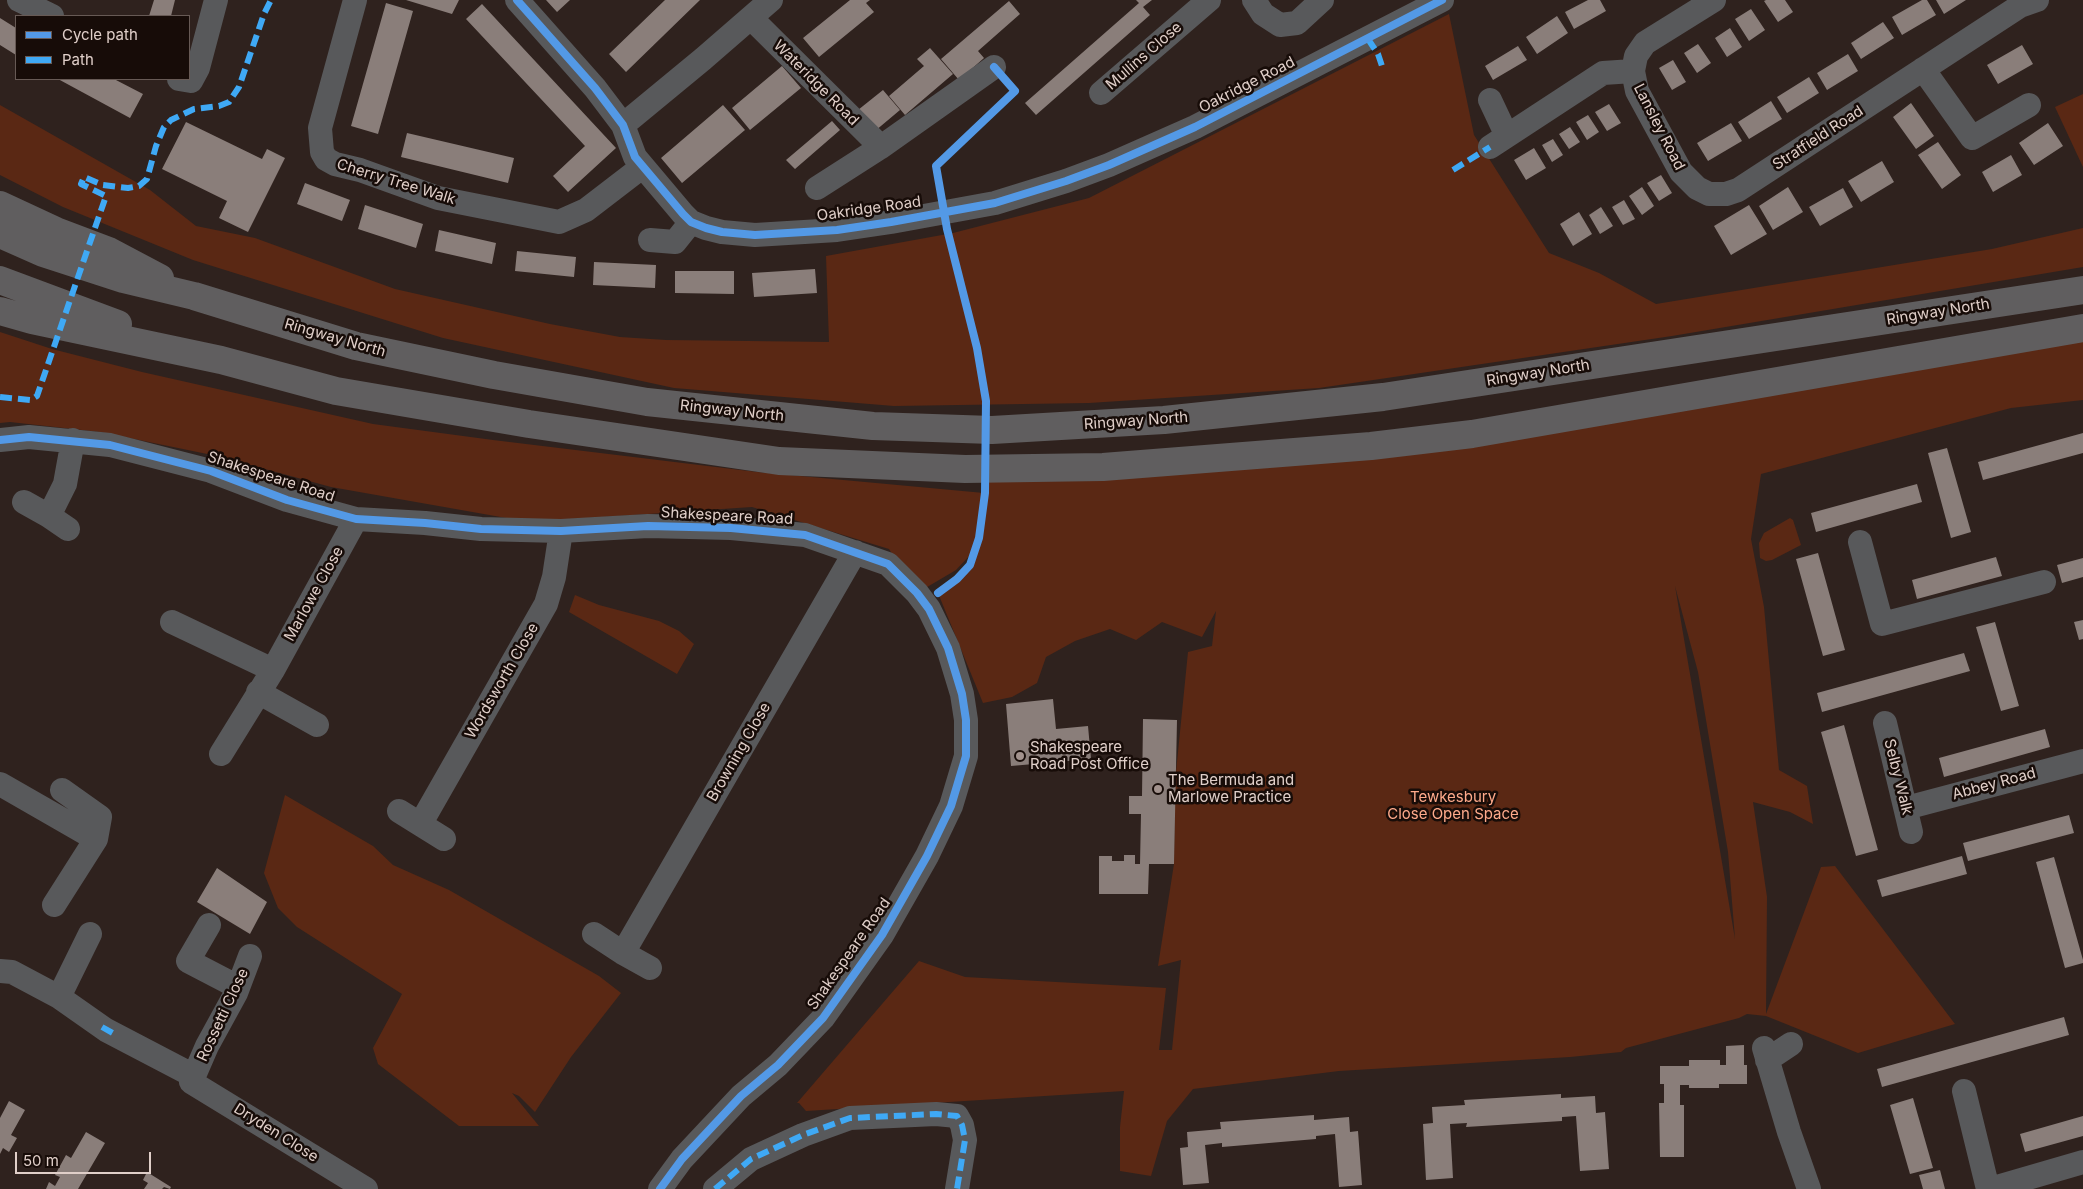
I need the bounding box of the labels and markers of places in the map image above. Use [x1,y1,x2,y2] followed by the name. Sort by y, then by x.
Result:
[1030,738,1149,773] place label: Shakespeare Road Post Office
[1014,750,1026,762] marker: Shakespeare Road Post Office
[1168,771,1294,806] place label: The Bermuda and Marlowe Practice
[1152,783,1164,795] marker: The Bermuda and Marlowe Practice

